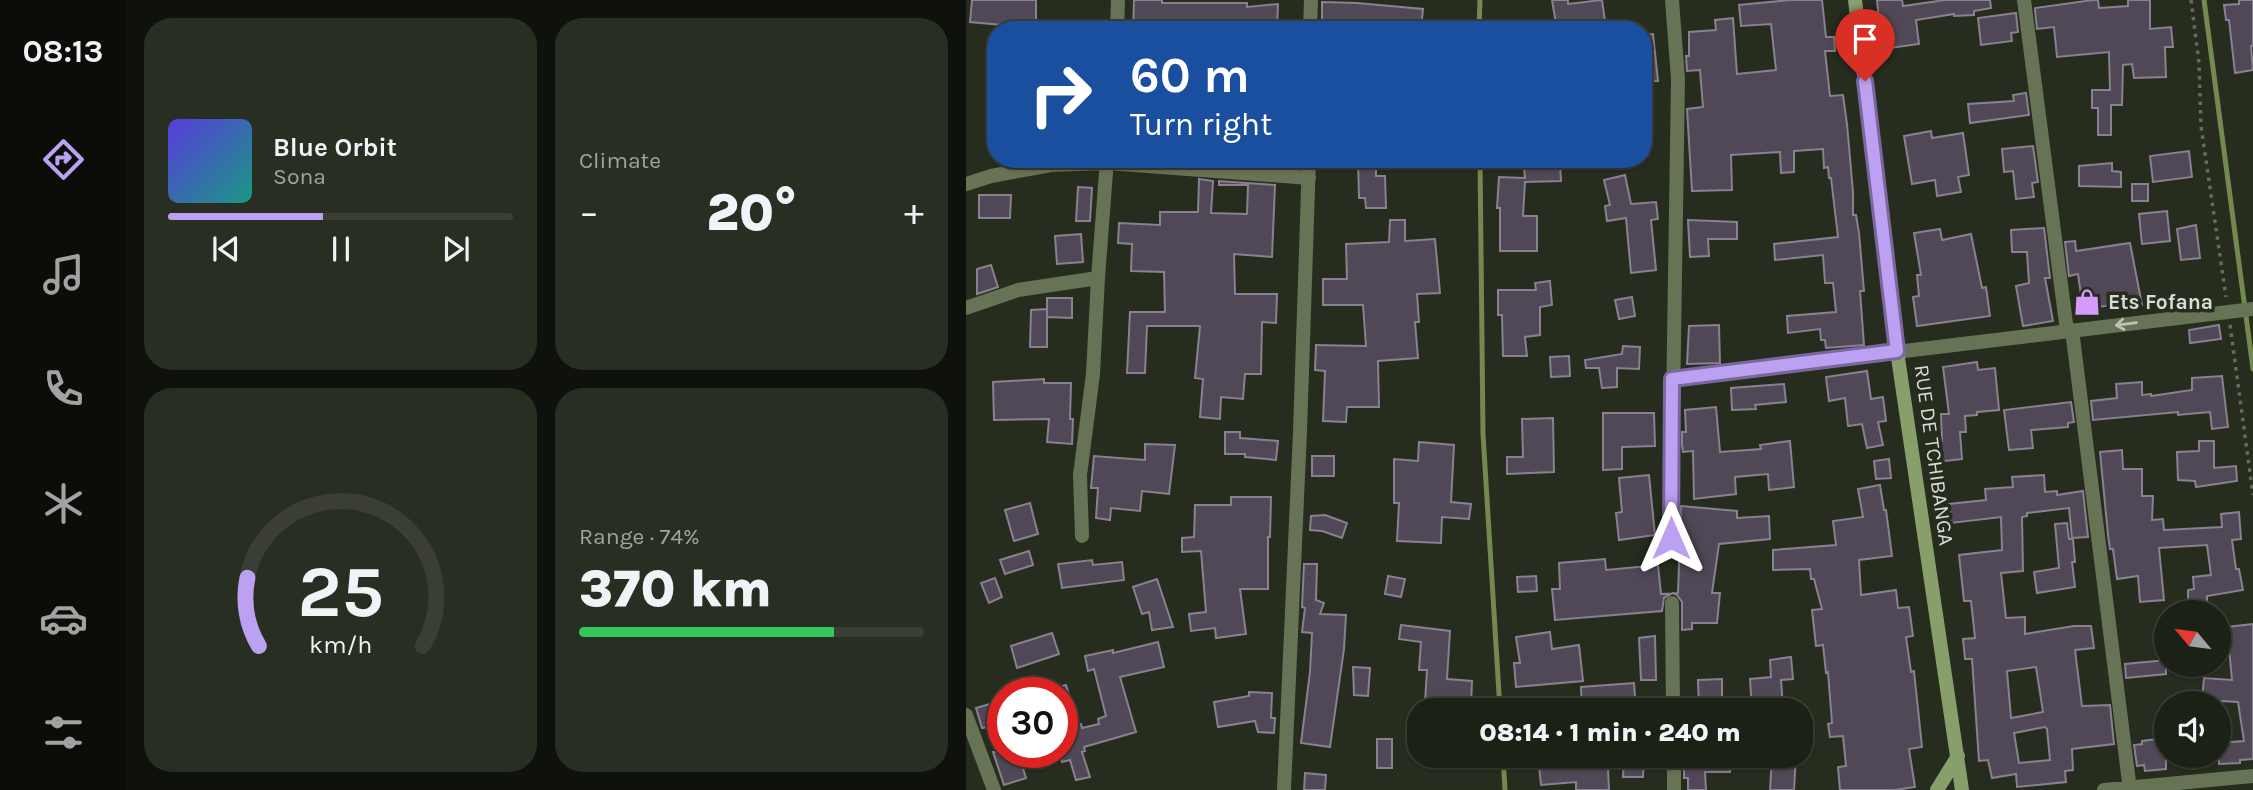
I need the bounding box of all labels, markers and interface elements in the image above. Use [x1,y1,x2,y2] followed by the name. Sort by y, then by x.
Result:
[1835,9,1895,81] pin
[1846,20,1884,58] icon: arrive
[23,33,103,70] text: 08:13
[1130,47,1250,104] text: 60 m
[1015,49,1106,140] icon: right
[1130,106,1272,143] text: Turn right
[273,132,397,163] text: Blue Orbit
[39,135,88,184] icon: directions
[579,147,661,174] text: Climate
[273,163,326,190] text: Sona
[706,182,797,243] text: 20°
[579,190,599,235] text: −
[904,190,924,235] text: +
[207,230,245,268] icon: previous
[322,230,360,268] icon: pause
[437,230,475,268] icon: next
[39,250,88,299] icon: music
[2072,287,2102,317] shop icon: Ets Fofana
[2108,290,2213,314] place label: Ets Fofana
[2115,317,2138,330] one-way arrow
[1909,363,1959,547] street label: RUE DE TCHIBANGA
[39,364,88,413] icon: phone
[39,479,88,528] icon: climate
[1634,501,1708,575] position arrow
[579,523,700,550] text: Range · 74%
[297,549,384,634] text: 25
[579,558,772,619] text: 370 km
[39,594,88,643] icon: car
[2154,600,2231,677] north arrow
[2154,600,2231,768] map controls
[309,630,372,659] text: km/h
[987,677,1078,768] speed limit sign: 30
[2154,691,2231,768] button: sound
[39,708,88,757] icon: filters
[1479,717,1741,748] text: 08:14 · 1 min · 240 m

